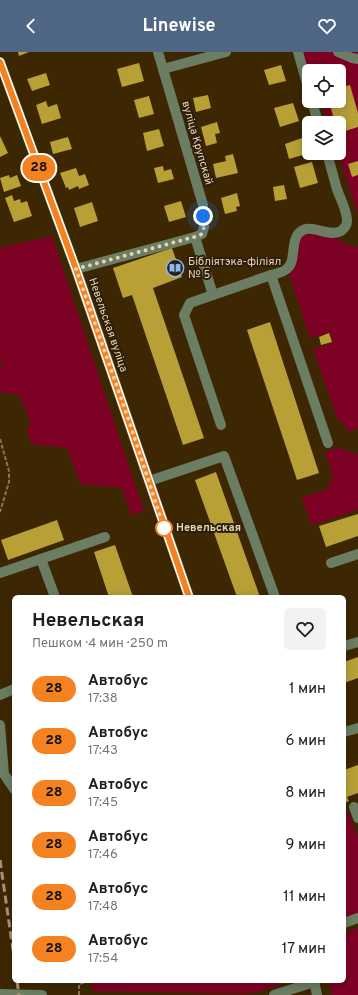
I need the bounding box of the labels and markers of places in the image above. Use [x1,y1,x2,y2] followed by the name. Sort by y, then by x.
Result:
[188,255,281,282] place label: Бібліятэка-філіял № 5
[165,258,185,278] library icon: Бібліятэка-філіял № 5
[155,519,173,537] marker: Невельская
[176,521,241,535] place label: Невельская

